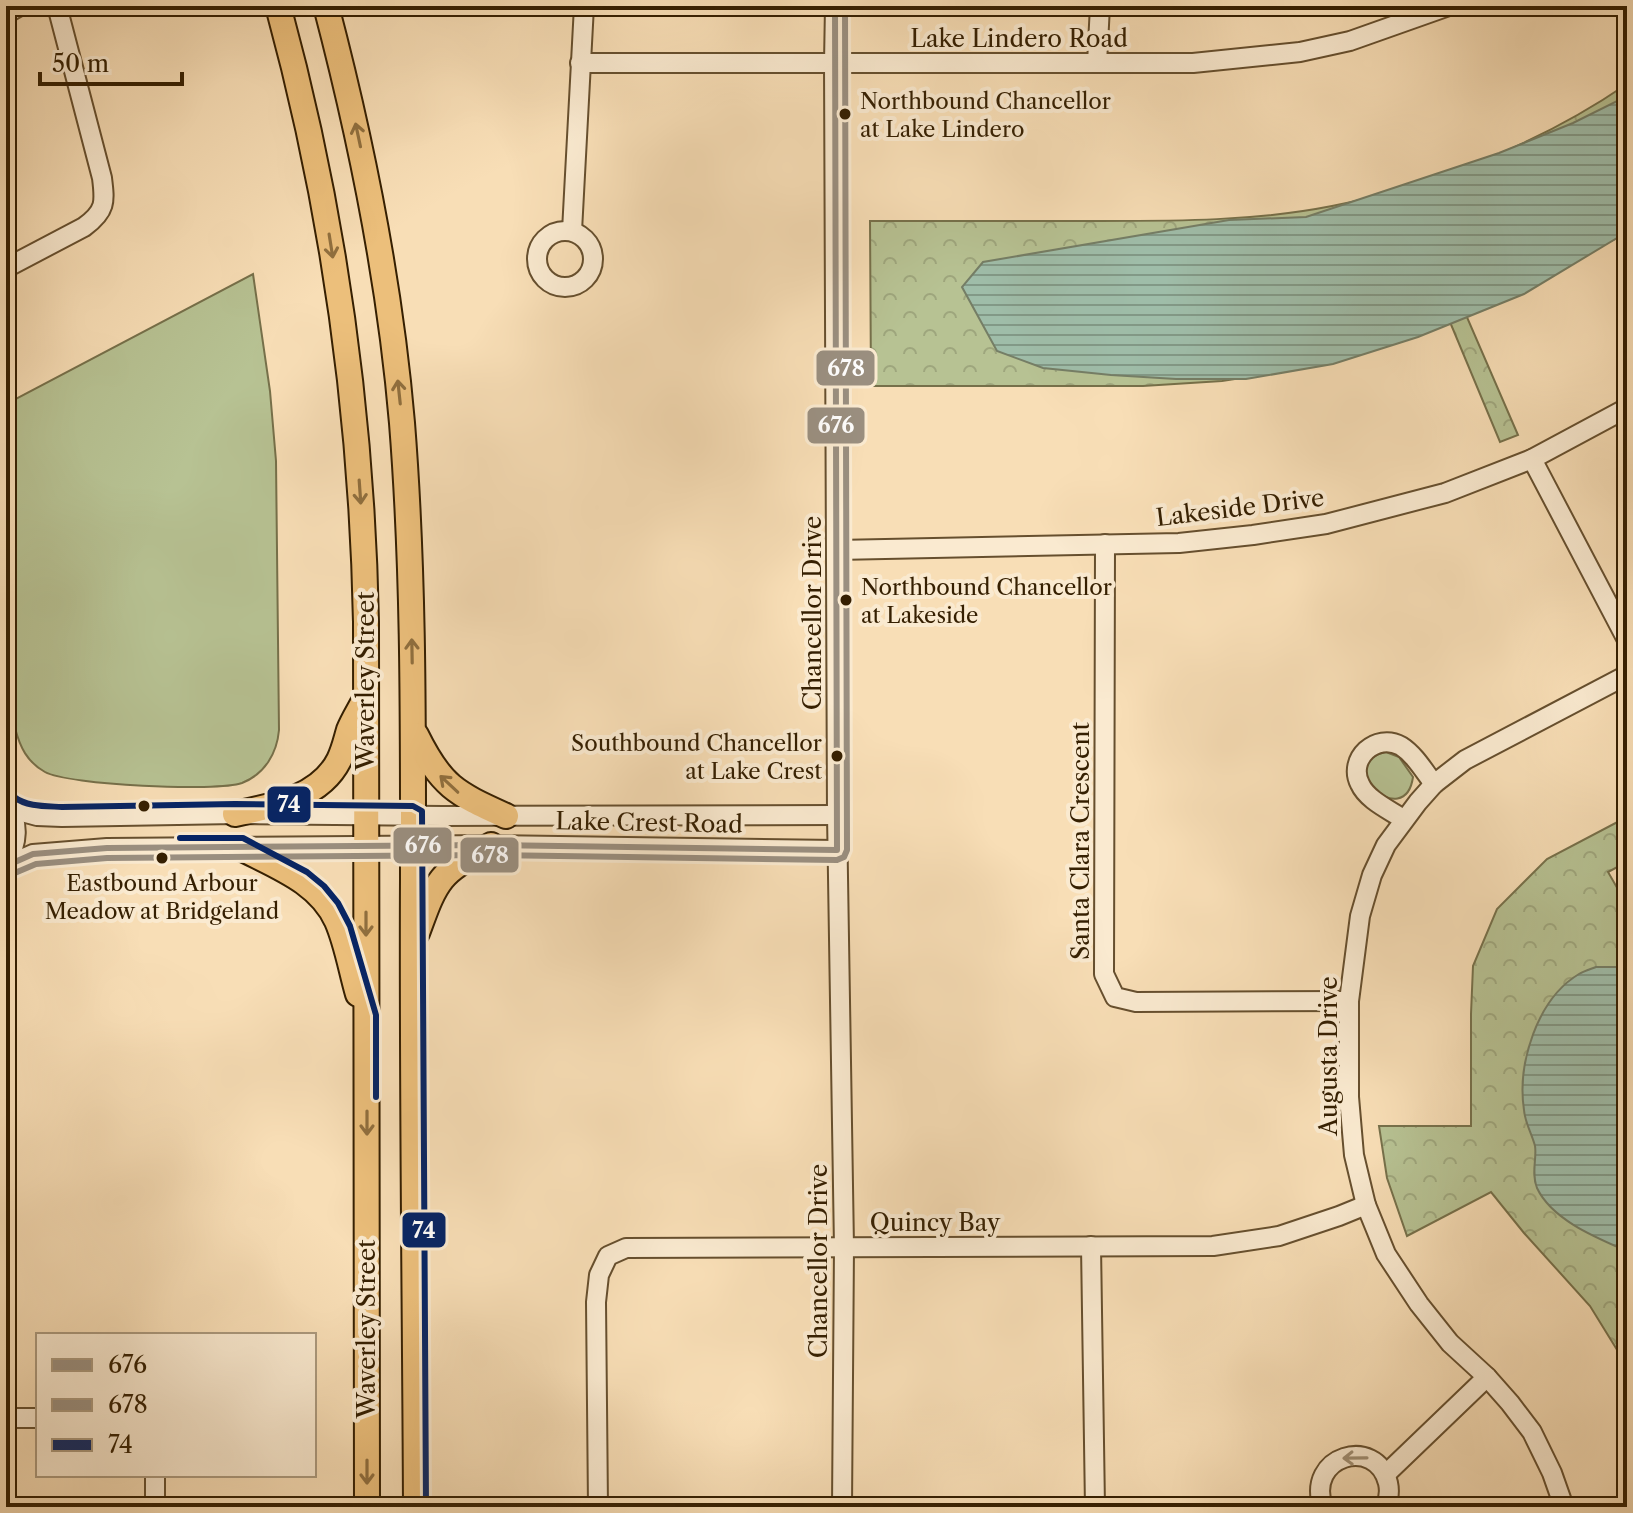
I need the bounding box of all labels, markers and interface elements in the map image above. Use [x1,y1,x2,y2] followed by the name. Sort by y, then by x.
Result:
[910,24,1128,53] street label: Lake Lindero Road
[40,36,182,86] scale bar
[52,49,109,78] text: 50 m
[860,88,1111,143] place label: Northbound Chancellor at Lake Lindero
[837,106,853,122] marker: Northbound Chancellor at Lake Lindero
[350,123,365,148] one-way arrow
[324,233,339,258] one-way arrow
[815,349,876,387] line badge: 678
[827,355,865,382] text: 678
[391,379,406,405] one-way arrow
[806,406,866,445] line badge: 676
[818,412,854,439] text: 676
[353,478,368,505] one-way arrow
[1154,483,1326,532] street label: Lakeside Drive
[798,516,827,710] street label: Chancellor Drive
[861,574,1112,629] place label: Northbound Chancellor at Lakeside
[351,591,380,772] street label: Waverley Street
[838,592,854,608] marker: Northbound Chancellor at Lakeside
[404,638,420,665] one-way arrow
[1066,721,1095,960] street label: Santa Clara Crescent
[571,730,822,785] place label: Southbound Chancellor at Lake Crest
[829,748,845,764] marker: Southbound Chancellor at Lake Crest
[439,774,459,793] one-way arrow
[266,785,312,824] line badge: 74
[277,791,301,818] text: 74
[136,798,152,814] unlabelled marker
[555,806,743,839] street label: Lake Crest Road
[392,826,453,865] line badge: 676
[405,832,441,859] text: 676
[459,836,520,874] line badge: 678
[471,842,509,869] text: 678
[154,850,170,866] marker: Eastbound Arbour Meadow at Bridgeland
[45,870,279,925] place label: Eastbound Arbour Meadow at Bridgeland
[359,910,374,937] one-way arrow
[1314,976,1343,1137] street label: Augusta Drive
[359,1109,374,1136] one-way arrow
[804,1164,833,1358] street label: Chancellor Drive
[870,1208,1001,1237] street label: Quincy Bay
[401,1211,447,1249] line badge: 74
[412,1217,436,1244] text: 74
[352,1239,381,1420] street label: Waverley Street
[36,1333,316,1477] legend
[108,1350,147,1379] text: 676
[108,1390,148,1419] text: 678
[108,1430,133,1459] text: 74
[1342,1450,1368,1466] one-way arrow
[359,1458,375,1485] one-way arrow

